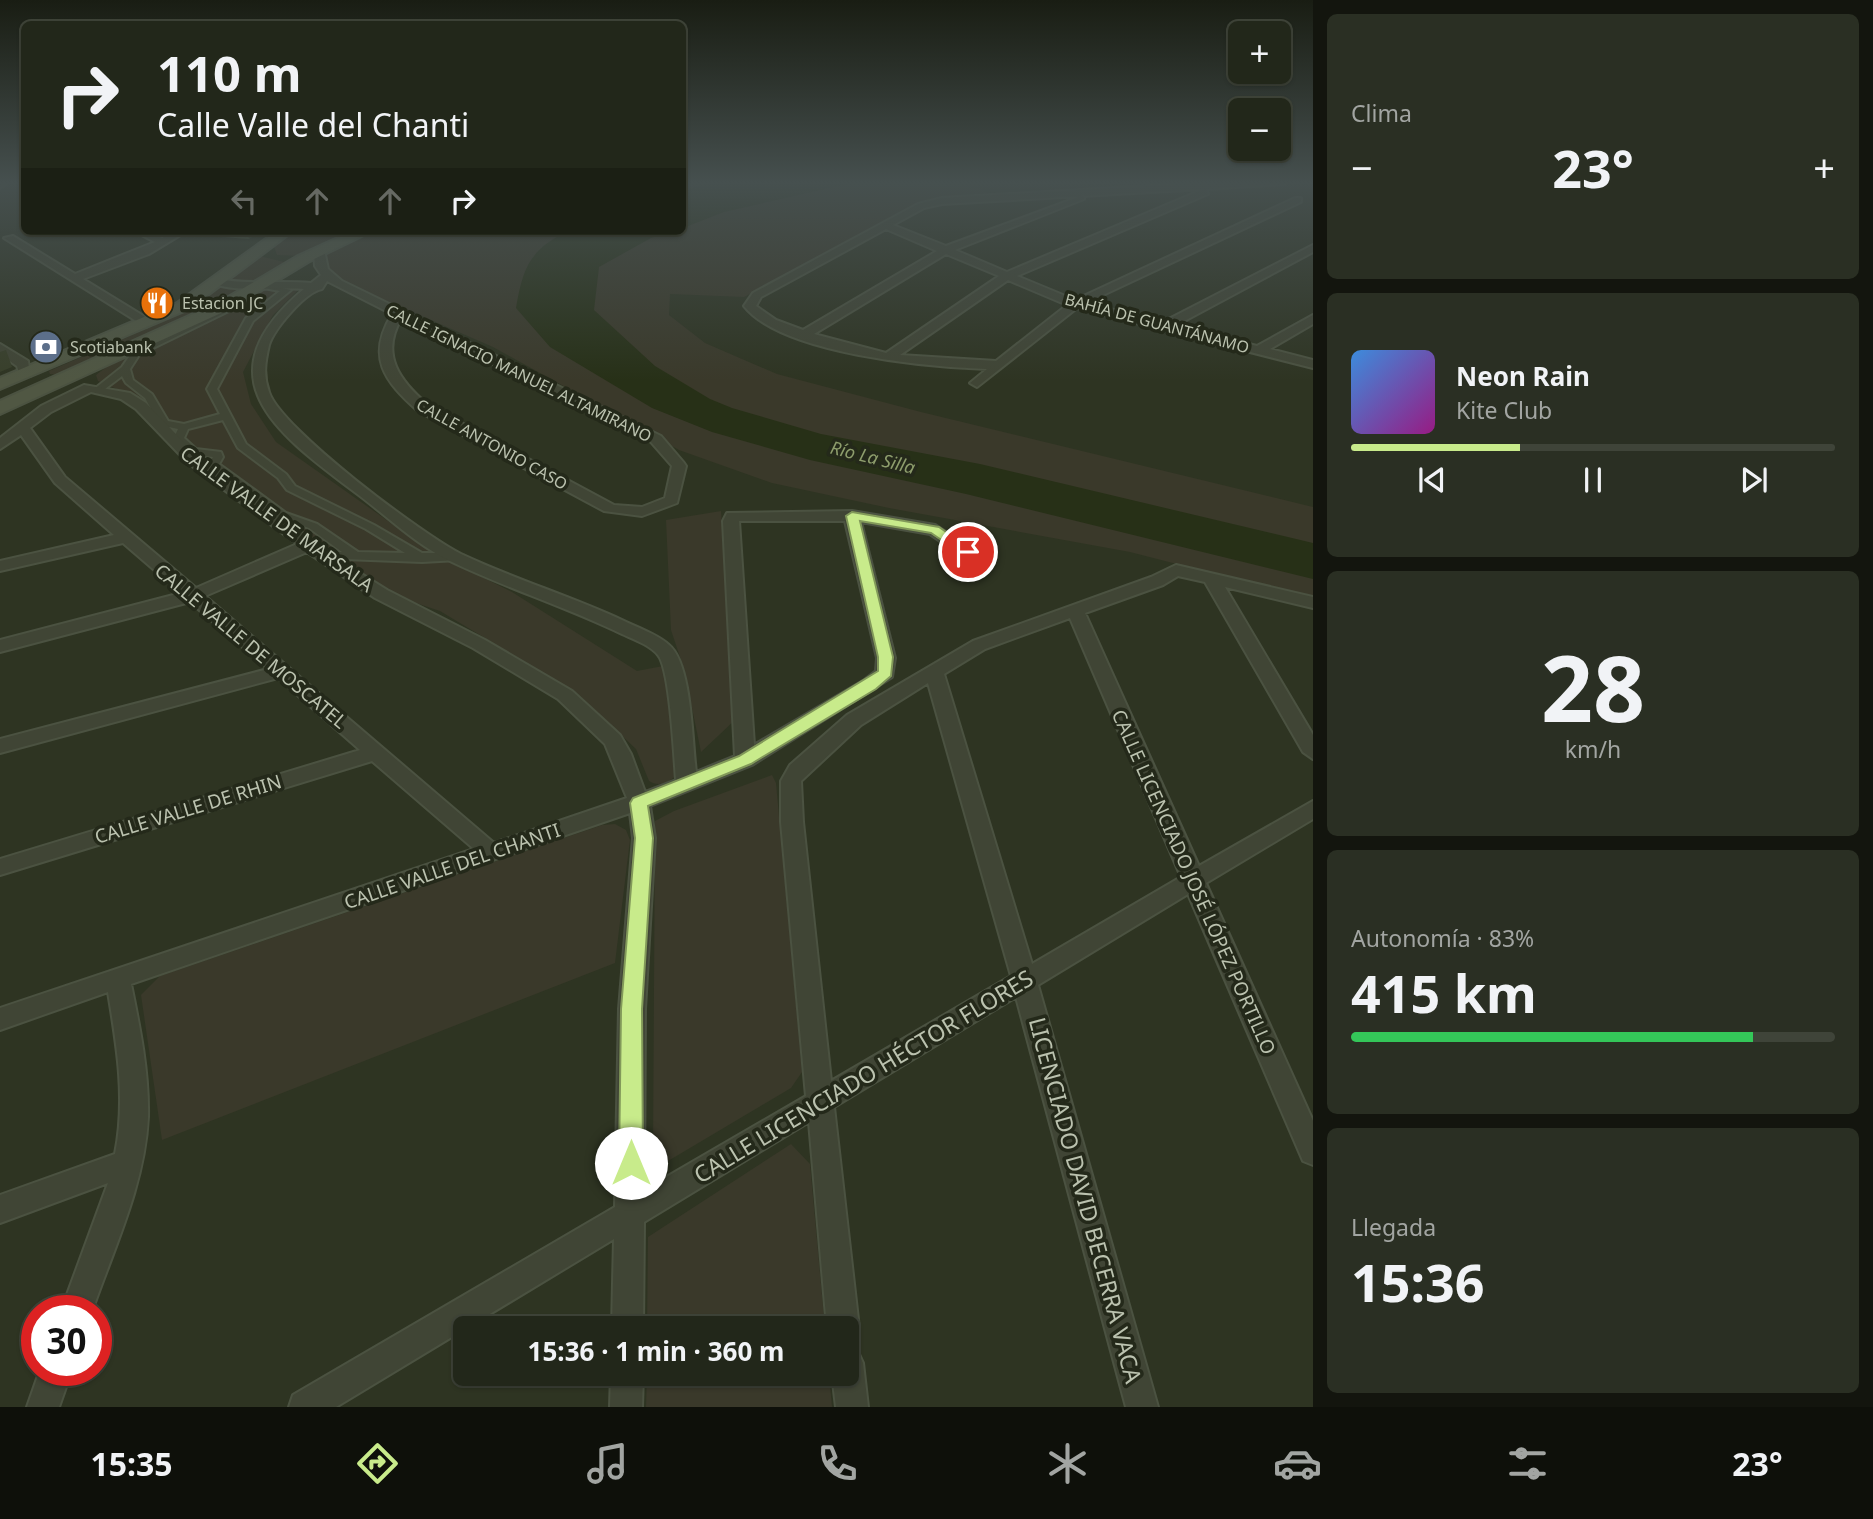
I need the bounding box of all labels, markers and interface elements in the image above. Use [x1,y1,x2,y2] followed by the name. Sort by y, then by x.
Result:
[1228,21,1291,161] map controls
[1228,21,1291,84] button: +
[157,40,302,106] text: 110 m
[42,49,133,140] icon: right
[1351,97,1412,129] text: Clima
[1228,98,1291,161] button: −
[157,103,469,146] text: Calle Valle del Chanti
[1552,132,1634,203] text: 23°
[1351,141,1373,193] text: −
[1813,141,1835,193] text: +
[225,182,263,220] icon: left
[298,182,336,220] icon: ahead
[371,182,409,220] icon: ahead
[444,182,482,220] icon: right
[138,284,176,322] restaurant icon: Estacion JC
[1062,288,1252,358] street label: BAHÍA DE GUANTÁNAMO
[182,292,263,314] place label: Estacion JC
[383,299,655,447] street label: CALLE IGNACIO MANUEL ALTAMIRANO
[27,328,65,366] bank icon: Scotiabank
[70,336,153,358] place label: Scotiabank
[1456,358,1590,394] text: Neon Rain
[413,393,571,495] street label: CALLE ANTONIO CASO
[1456,394,1552,426] text: Kite Club
[828,435,918,479] water label: Río La Silla
[175,440,380,598] street label: CALLE VALLE DE MARSALA
[1413,461,1451,499] icon: previous
[1574,461,1612,499] icon: pause
[1735,461,1773,499] icon: next
[938,522,998,582] pin
[949,533,987,571] icon: arrive
[149,558,353,734] street label: CALLE VALLE DE MOSCATEL
[1541,625,1645,749] text: 28
[1106,705,1282,1059] street label: CALLE LICENCIADO JOSÉ LÓPEZ PORTILLO
[1565,733,1621,765] text: km/h
[91,768,285,850] street label: CALLE VALLE DE RHIN
[341,817,563,915] street label: CALLE VALLE DEL CHANTI
[1351,922,1534,954] text: Autonomía · 83%
[1351,957,1537,1028] text: 415 km
[687,962,1039,1190] street label: CALLE LICENCIADO HÉCTOR FLORES
[1022,1013,1150,1387] street label: LICENCIADO DAVID BECERRA VACA
[594,1126,668,1200] position arrow
[1351,1211,1436,1243] text: Llegada
[1351,1246,1485,1317] text: 15:36
[21,1295,112,1386] speed limit sign: 30
[528,1333,784,1369] text: 15:36 · 1 min · 360 m
[353,1439,402,1488] icon: directions
[583,1439,632,1488] icon: music
[813,1439,862,1488] icon: phone
[1043,1439,1092,1488] icon: climate
[1273,1439,1322,1488] icon: car
[1503,1439,1552,1488] icon: filters
[90,1442,173,1485] text: 15:35
[1732,1442,1783,1485] text: 23°

